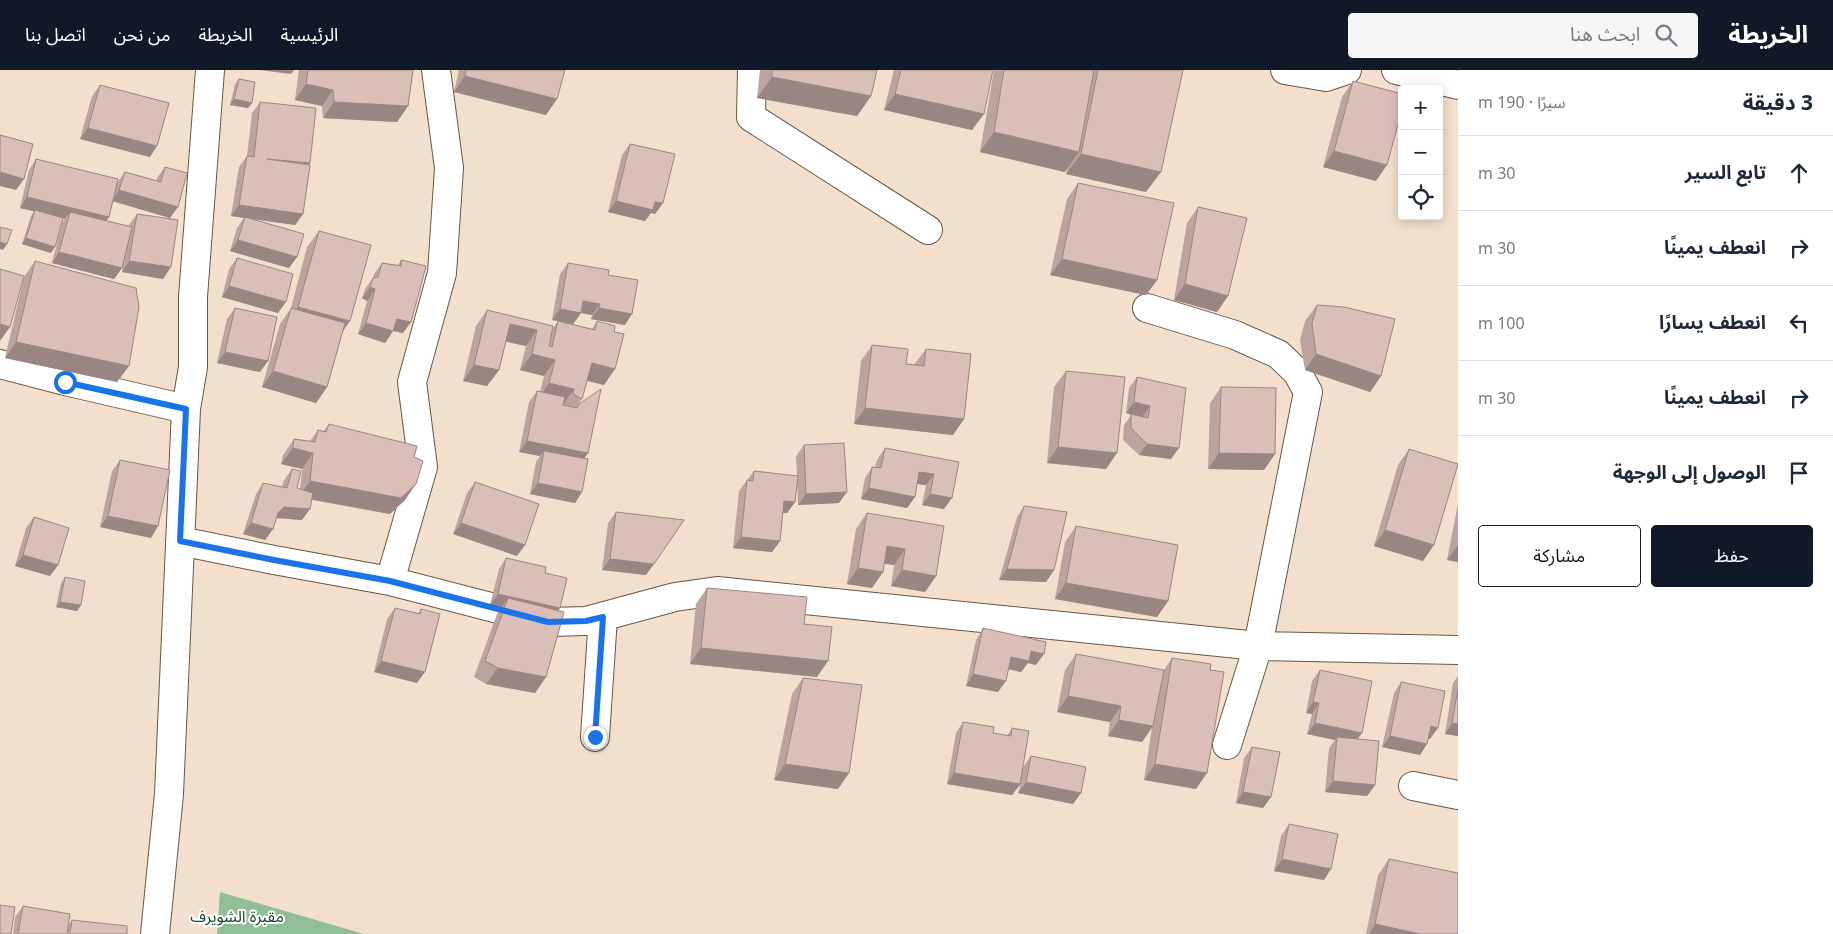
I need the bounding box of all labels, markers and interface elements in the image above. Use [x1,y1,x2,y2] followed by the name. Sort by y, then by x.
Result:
[1348,13,1698,58] search box
[1728,17,1808,50] text: الخريطة
[1570,21,1640,47] text: ابحث هنا
[1652,21,1680,49] icon: search
[25,22,86,46] text: اتصل بنا
[114,22,171,46] text: من نحن
[199,22,252,46] text: الخريطة
[280,22,338,46] text: الرئيسية
[1398,85,1443,220] map controls
[1398,85,1443,130] button: +
[1743,88,1813,116] text: 3 دقيقة
[1478,91,1565,113] text: سيرًا · 190 m
[1398,130,1443,175] button: −
[1685,159,1766,185] text: تابع السير
[1785,159,1813,187] icon: ahead
[1478,162,1515,184] text: 30 m
[1398,175,1443,220] button: locate
[1664,234,1766,260] text: انعطف يمينًا
[1785,234,1813,262] icon: right
[1478,237,1515,259] text: 30 m
[1659,309,1766,335] text: انعطف يسارًا
[1785,309,1813,337] icon: left
[1478,312,1525,334] text: 100 m
[54,371,77,394] route start
[1664,384,1766,410] text: انعطف يمينًا
[1785,384,1813,412] icon: right
[1478,387,1515,409] text: 30 m
[1613,459,1766,485] text: الوصول إلى الوجهة
[1785,459,1813,487] icon: arrive
[1478,525,1641,587] button: مشاركة
[1651,525,1813,587] button: حفظ
[584,726,607,749] route end
[190,905,284,927] park label: مقبرة الشويرف

